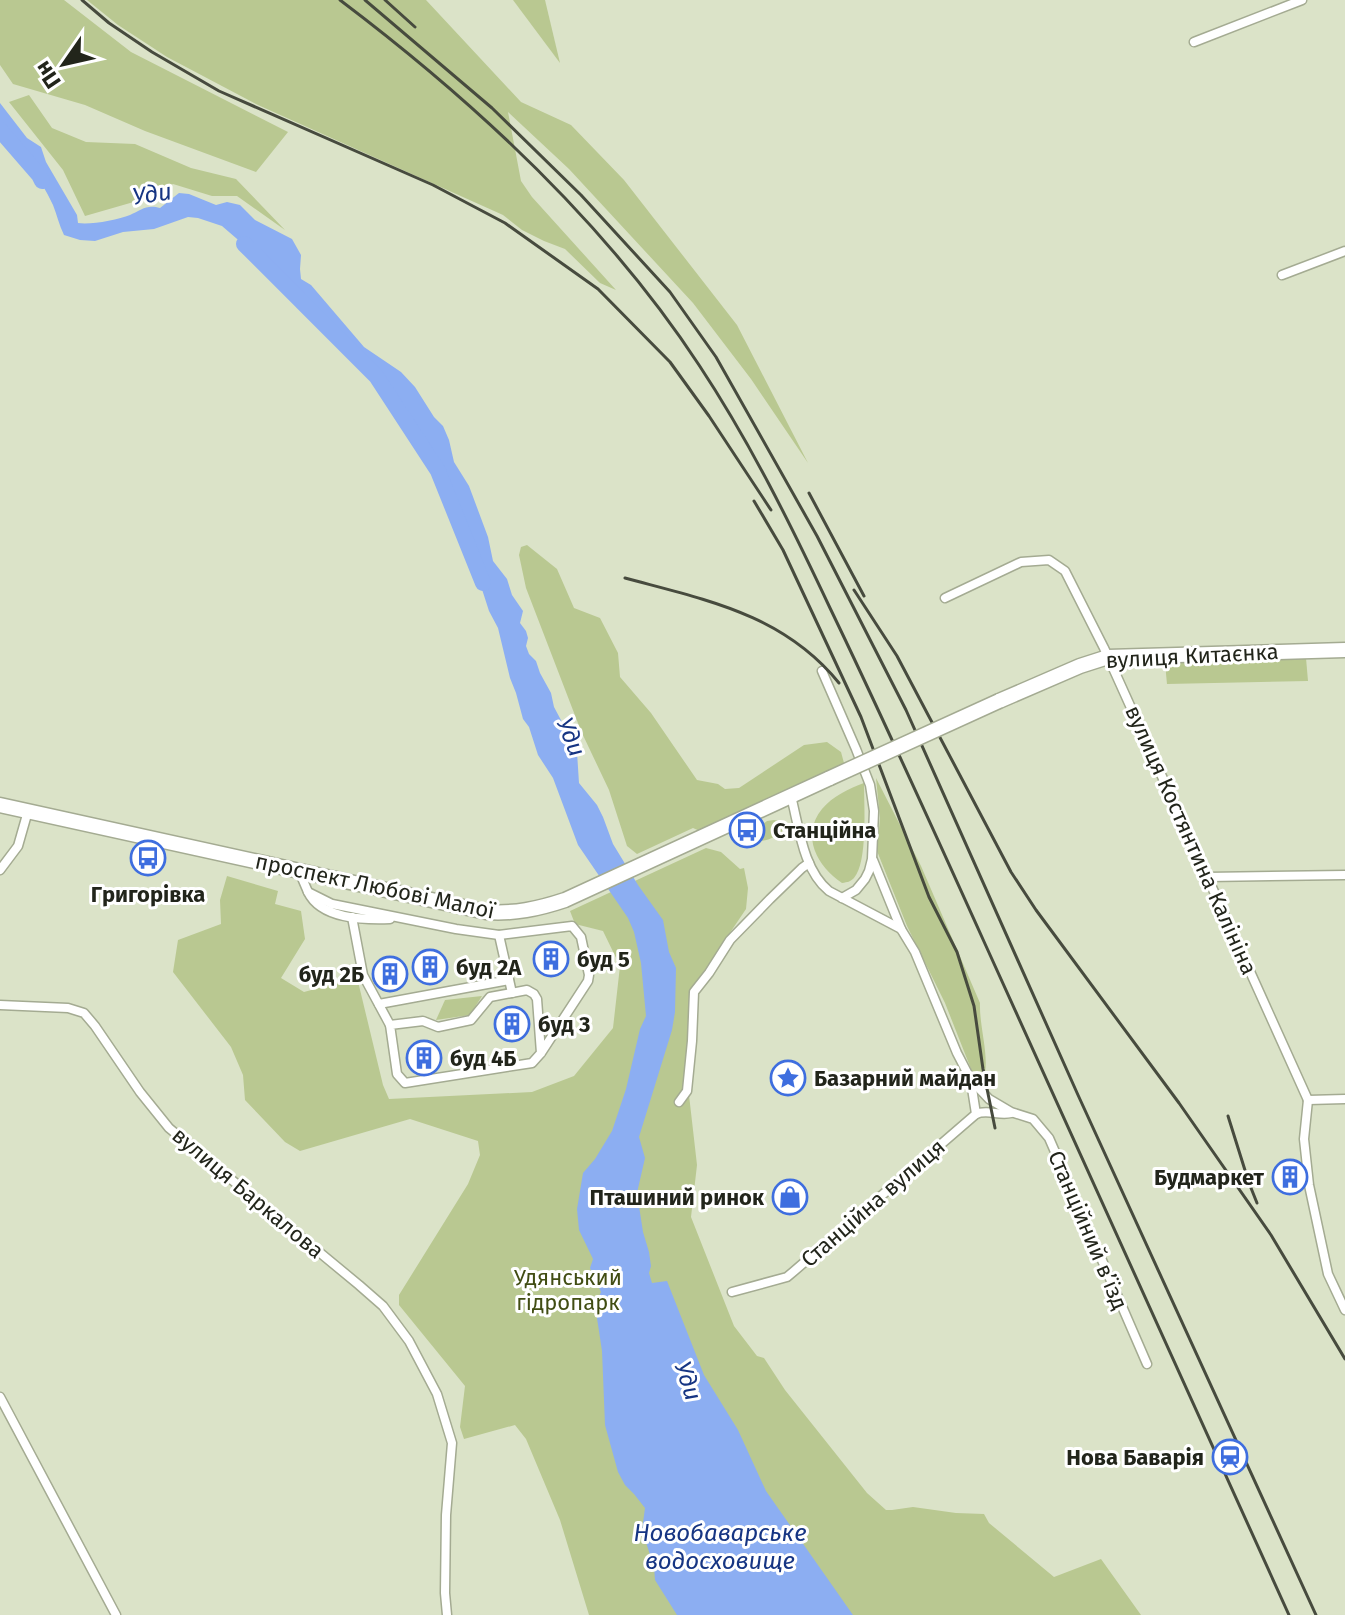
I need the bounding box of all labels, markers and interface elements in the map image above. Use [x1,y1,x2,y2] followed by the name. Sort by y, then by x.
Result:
[24,24,104,104] north arrow
[29,56,67,94] text: Пн
[131,177,173,211] water label: Уди
[1105,638,1279,674] street label: вулиця Китаєнка
[1119,701,1263,979] street label: вулиця Костянтина Калініна
[551,714,591,760] water label: Уди
[728,811,766,849] bus stop icon: Станційна
[773,817,876,844] place label: Станційна
[129,839,167,877] bus stop icon: Григорівка
[253,847,498,925] street label: проспект Любові Малої
[91,881,205,908] place label: Григорівка
[532,940,570,978] building icon: буд 5
[577,946,630,973] place label: буд 5
[411,948,449,986] building icon: буд 2А
[456,954,522,981] place label: буд 2А
[371,955,409,993] building icon: буд 2Б
[299,961,364,988] place label: буд 2Б
[493,1005,531,1043] building icon: буд 3
[538,1011,590,1038] place label: буд 3
[405,1039,443,1077] building icon: буд 4Б
[450,1045,516,1072] place label: буд 4Б
[769,1059,807,1097] place icon: Базарний майдан
[814,1065,996,1092] place label: Базарний майдан
[167,1122,329,1264] street label: вулиця Баркалова
[795,1133,951,1273] street label: Станційна вулиця
[1042,1146,1134,1314] street label: Станційний в’їзд
[1271,1158,1309,1196] building icon: Будмаркет
[1154,1164,1265,1191] place label: Будмаркет
[771,1178,809,1216] shop icon: Пташиний ринок
[590,1184,765,1211] place label: Пташиний ринок
[514,1264,622,1316] park label: Удянський гідропарк
[669,1358,707,1404] water label: Уди
[1211,1438,1249,1476] station icon: Нова Баварія
[1066,1444,1204,1471] place label: Нова Баварія
[633,1519,807,1575] water label: Новобаварське водосховище

